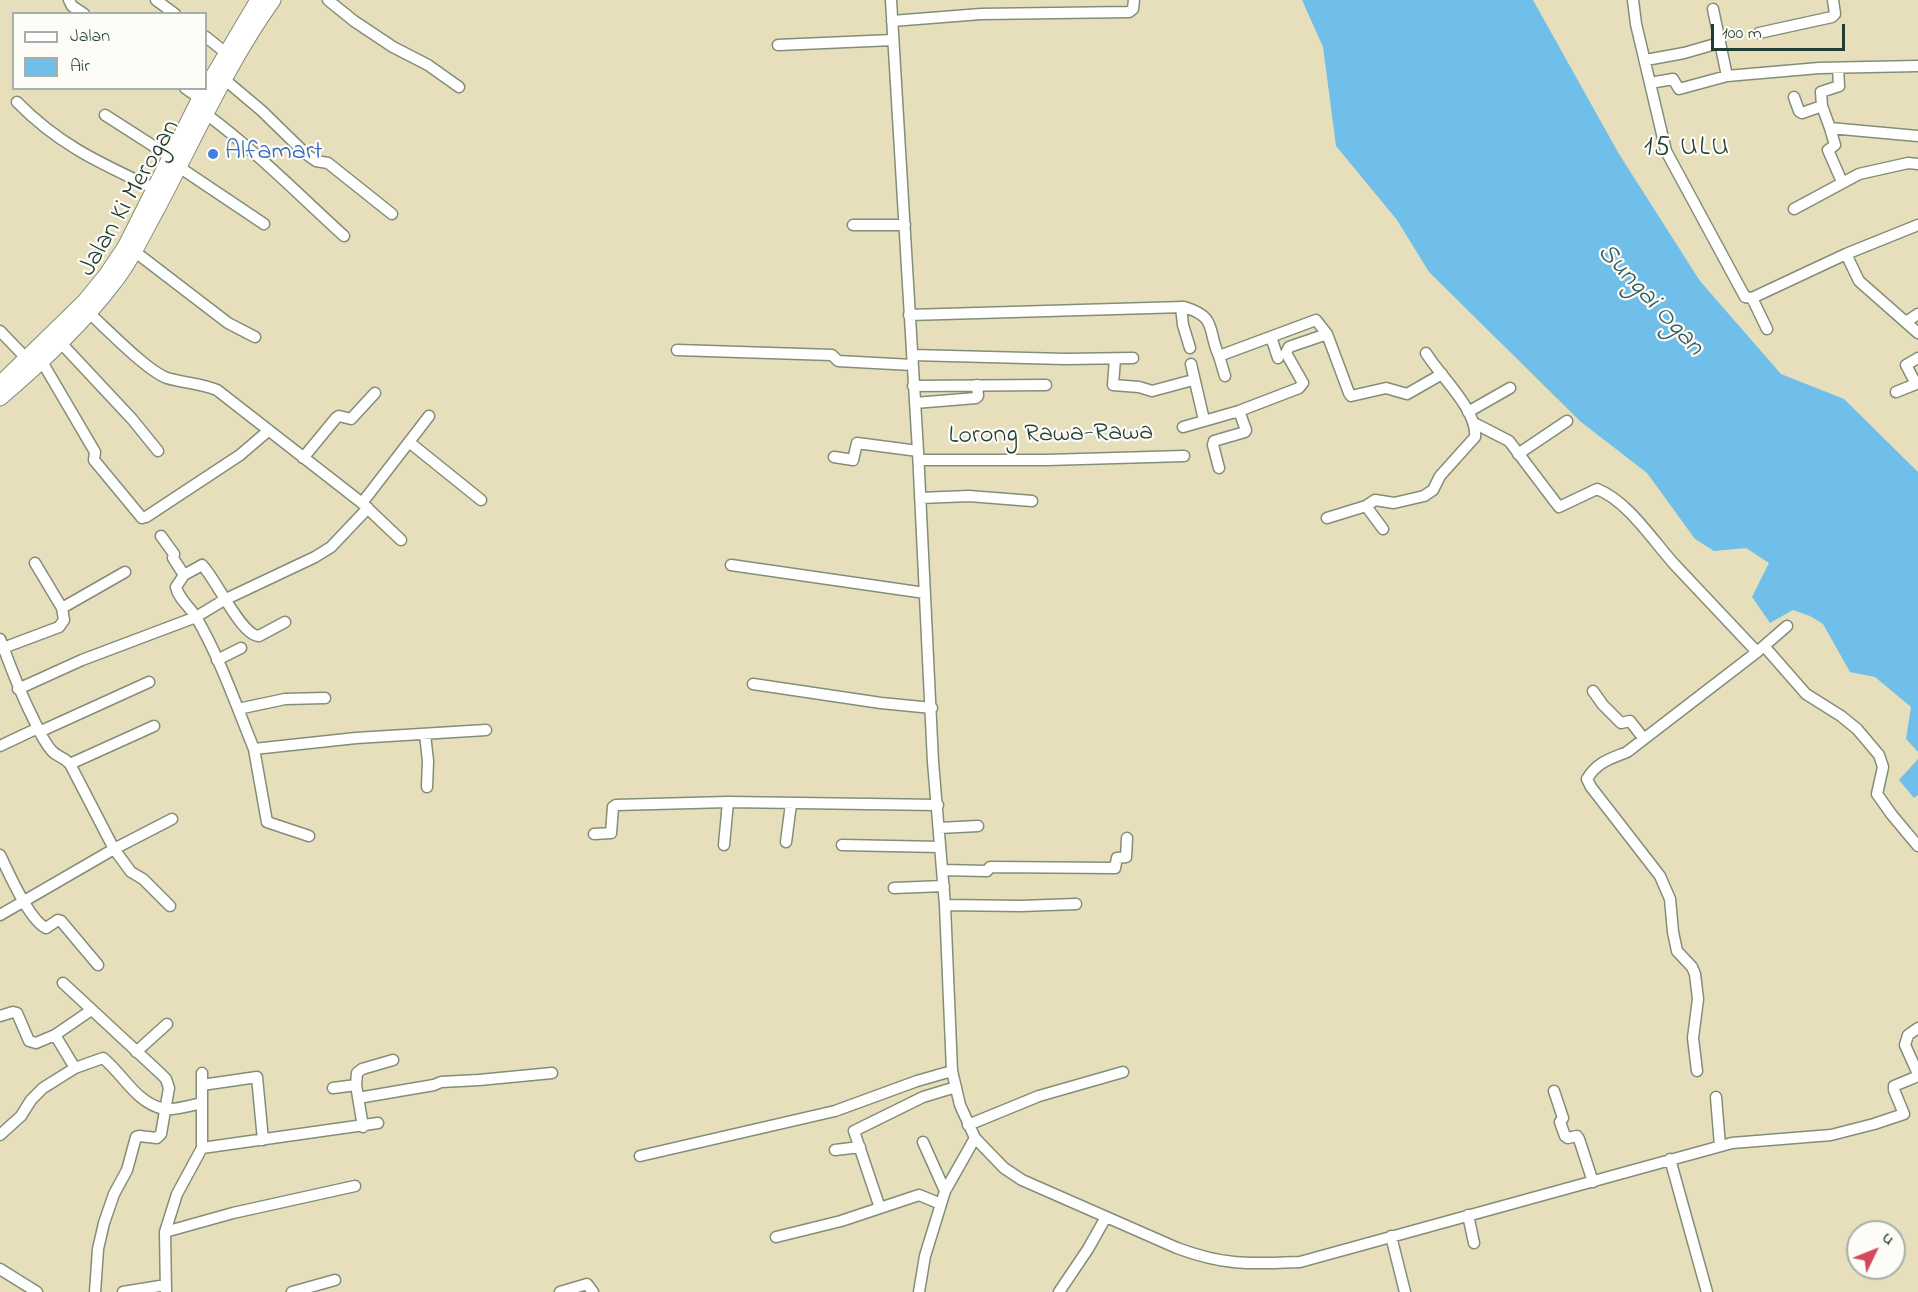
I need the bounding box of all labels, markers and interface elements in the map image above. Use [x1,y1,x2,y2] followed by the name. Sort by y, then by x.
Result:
[12,12,207,90] legend
[1714,12,1848,50] scale bar
[1722,21,1762,47] text: 100 m
[70,24,110,50] text: Jalan
[70,54,90,80] text: Air
[74,115,188,283] street label: Jalan Ki Merogan
[1644,132,1730,166] district label: 15 ULU
[225,138,322,170] place label: Alfamart
[206,147,220,161] marker: Alfamart
[1589,238,1709,364] water label: Sungai Ogan
[948,419,1154,453] street label: Lorong Rawa-Rawa
[1846,1220,1906,1280] north arrow
[1875,1227,1900,1251] text: U

